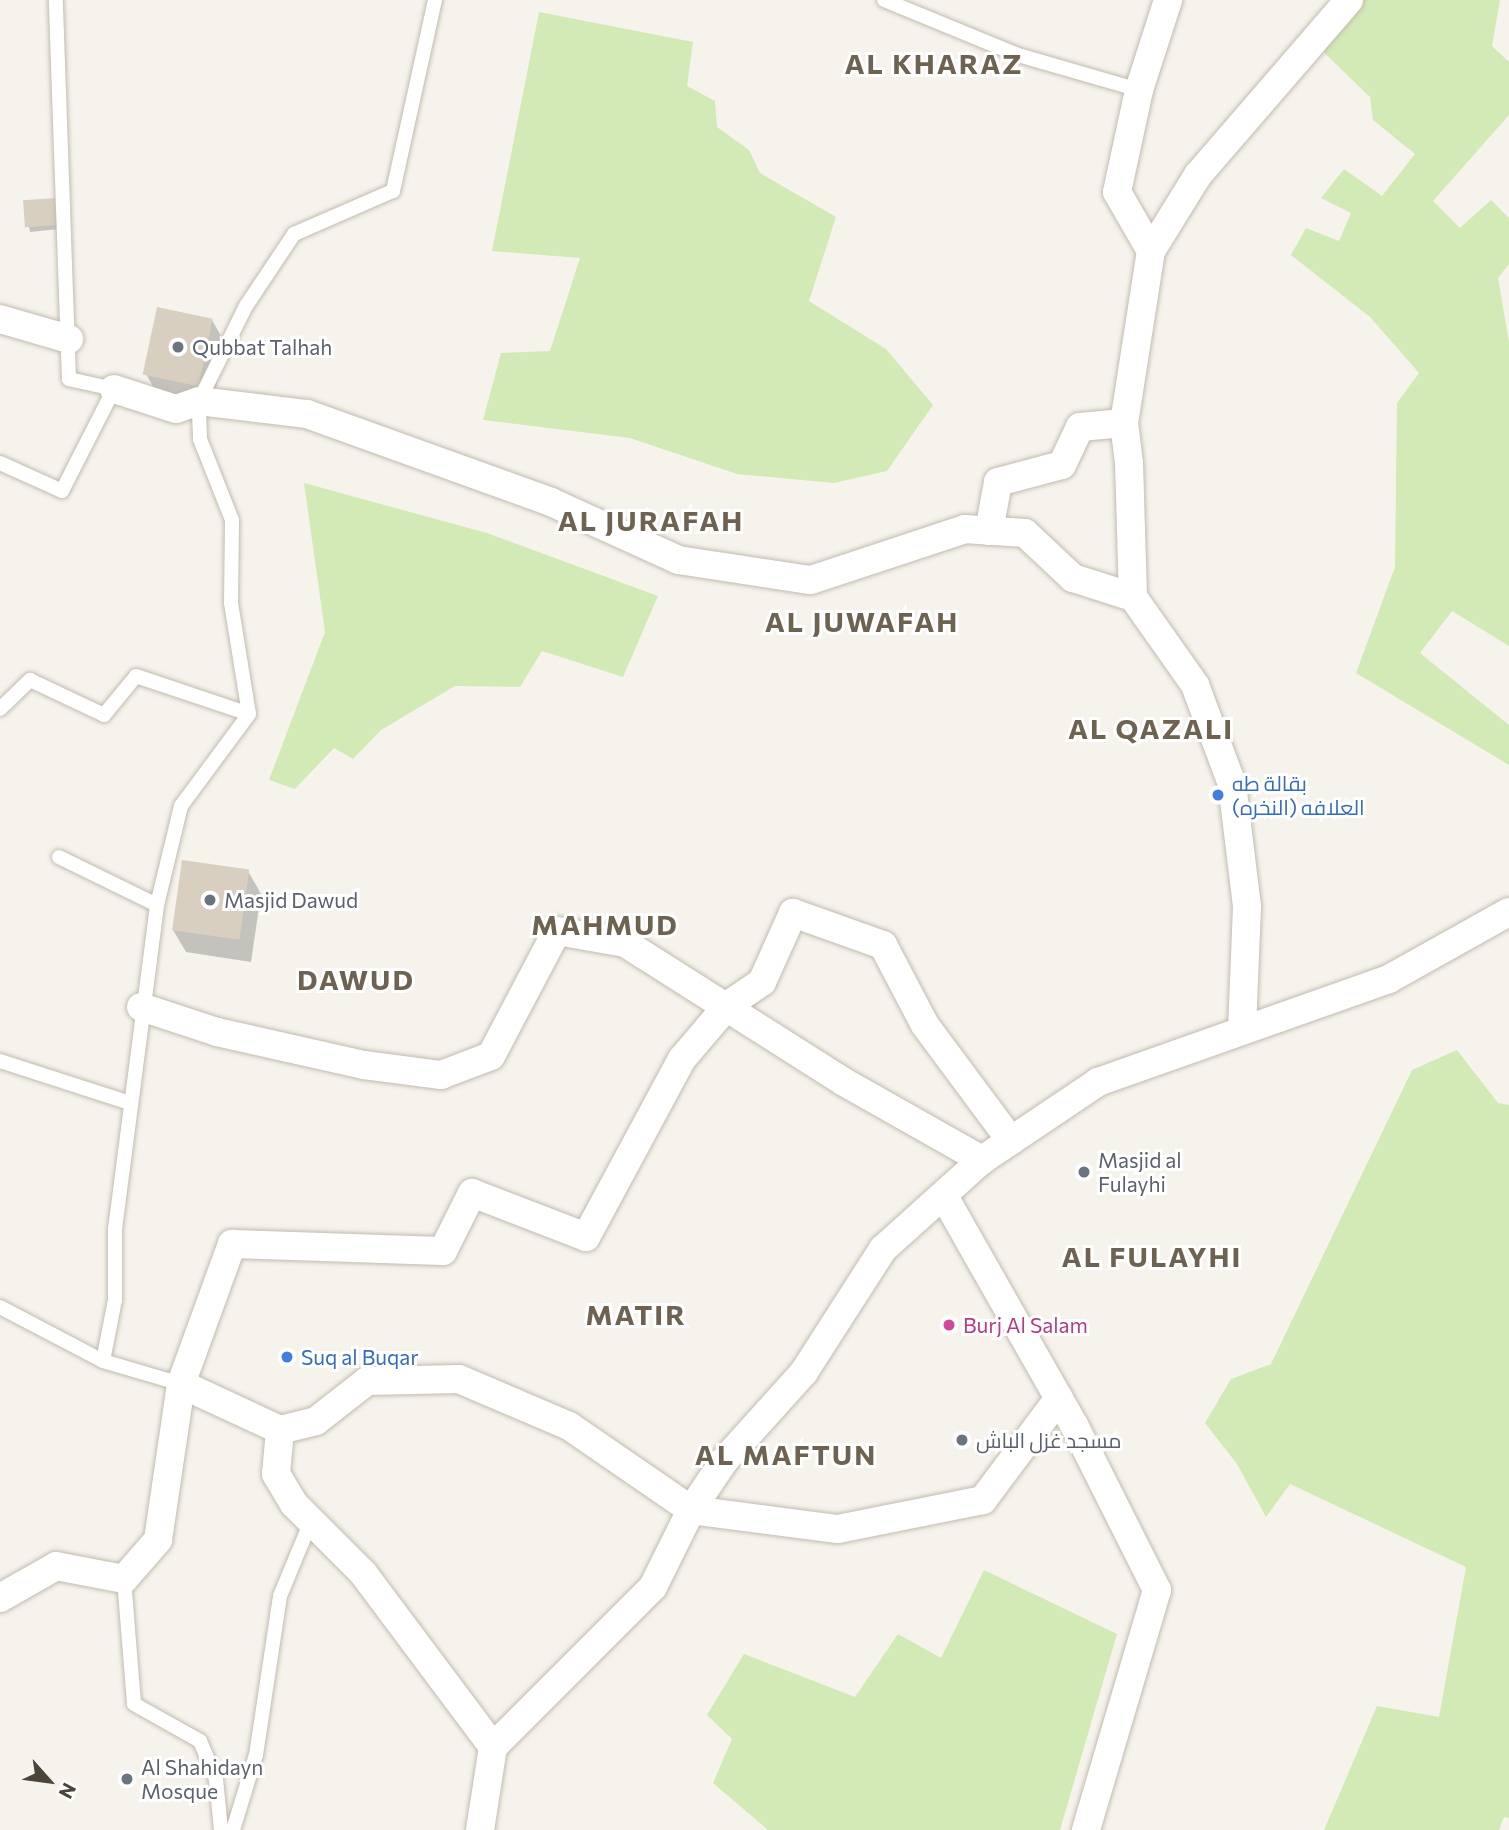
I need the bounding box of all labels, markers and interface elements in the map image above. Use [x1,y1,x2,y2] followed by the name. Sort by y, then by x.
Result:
[846,46,1022,80] district label: AL KHARAZ
[192,334,332,360] place label: Qubbat Talhah
[170,339,186,355] marker: Qubbat Talhah
[559,503,743,537] district label: AL JURAFAH
[766,604,958,638] district label: AL JUWAFAH
[1069,711,1233,745] district label: AL QAZALI
[1232,770,1365,820] place label: بقالة طه العلافه (النخره)
[1210,787,1226,803] marker: بقالة طه العلافه (النخره)
[224,887,358,913] place label: Masjid Dawud
[202,892,218,908] marker: Masjid Dawud
[532,907,678,941] district label: MAHMUD
[298,962,414,996] district label: DAWUD
[1098,1147,1182,1197] place label: Masjid al Fulayhi
[1076,1164,1092,1180] marker: Masjid al Fulayhi
[1063,1239,1241,1273] district label: AL FULAYHI
[586,1297,686,1331] district label: MATIR
[963,1312,1088,1338] place label: Burj Al Salam
[941,1317,957,1333] marker: Burj Al Salam
[301,1344,419,1370] place label: Suq al Buqar
[279,1349,295,1365] marker: Suq al Buqar
[976,1427,1121,1453] place label: مسجد غزل الباش
[954,1432,970,1448] marker: مسجد غزل الباش
[696,1437,876,1471] district label: AL MAFTUN
[14,1746,84,1816] north arrow
[141,1754,263,1804] place label: Al Shahidayn Mosque
[119,1771,135,1787] marker: Al Shahidayn Mosque
[54,1779,81,1803] text: N

